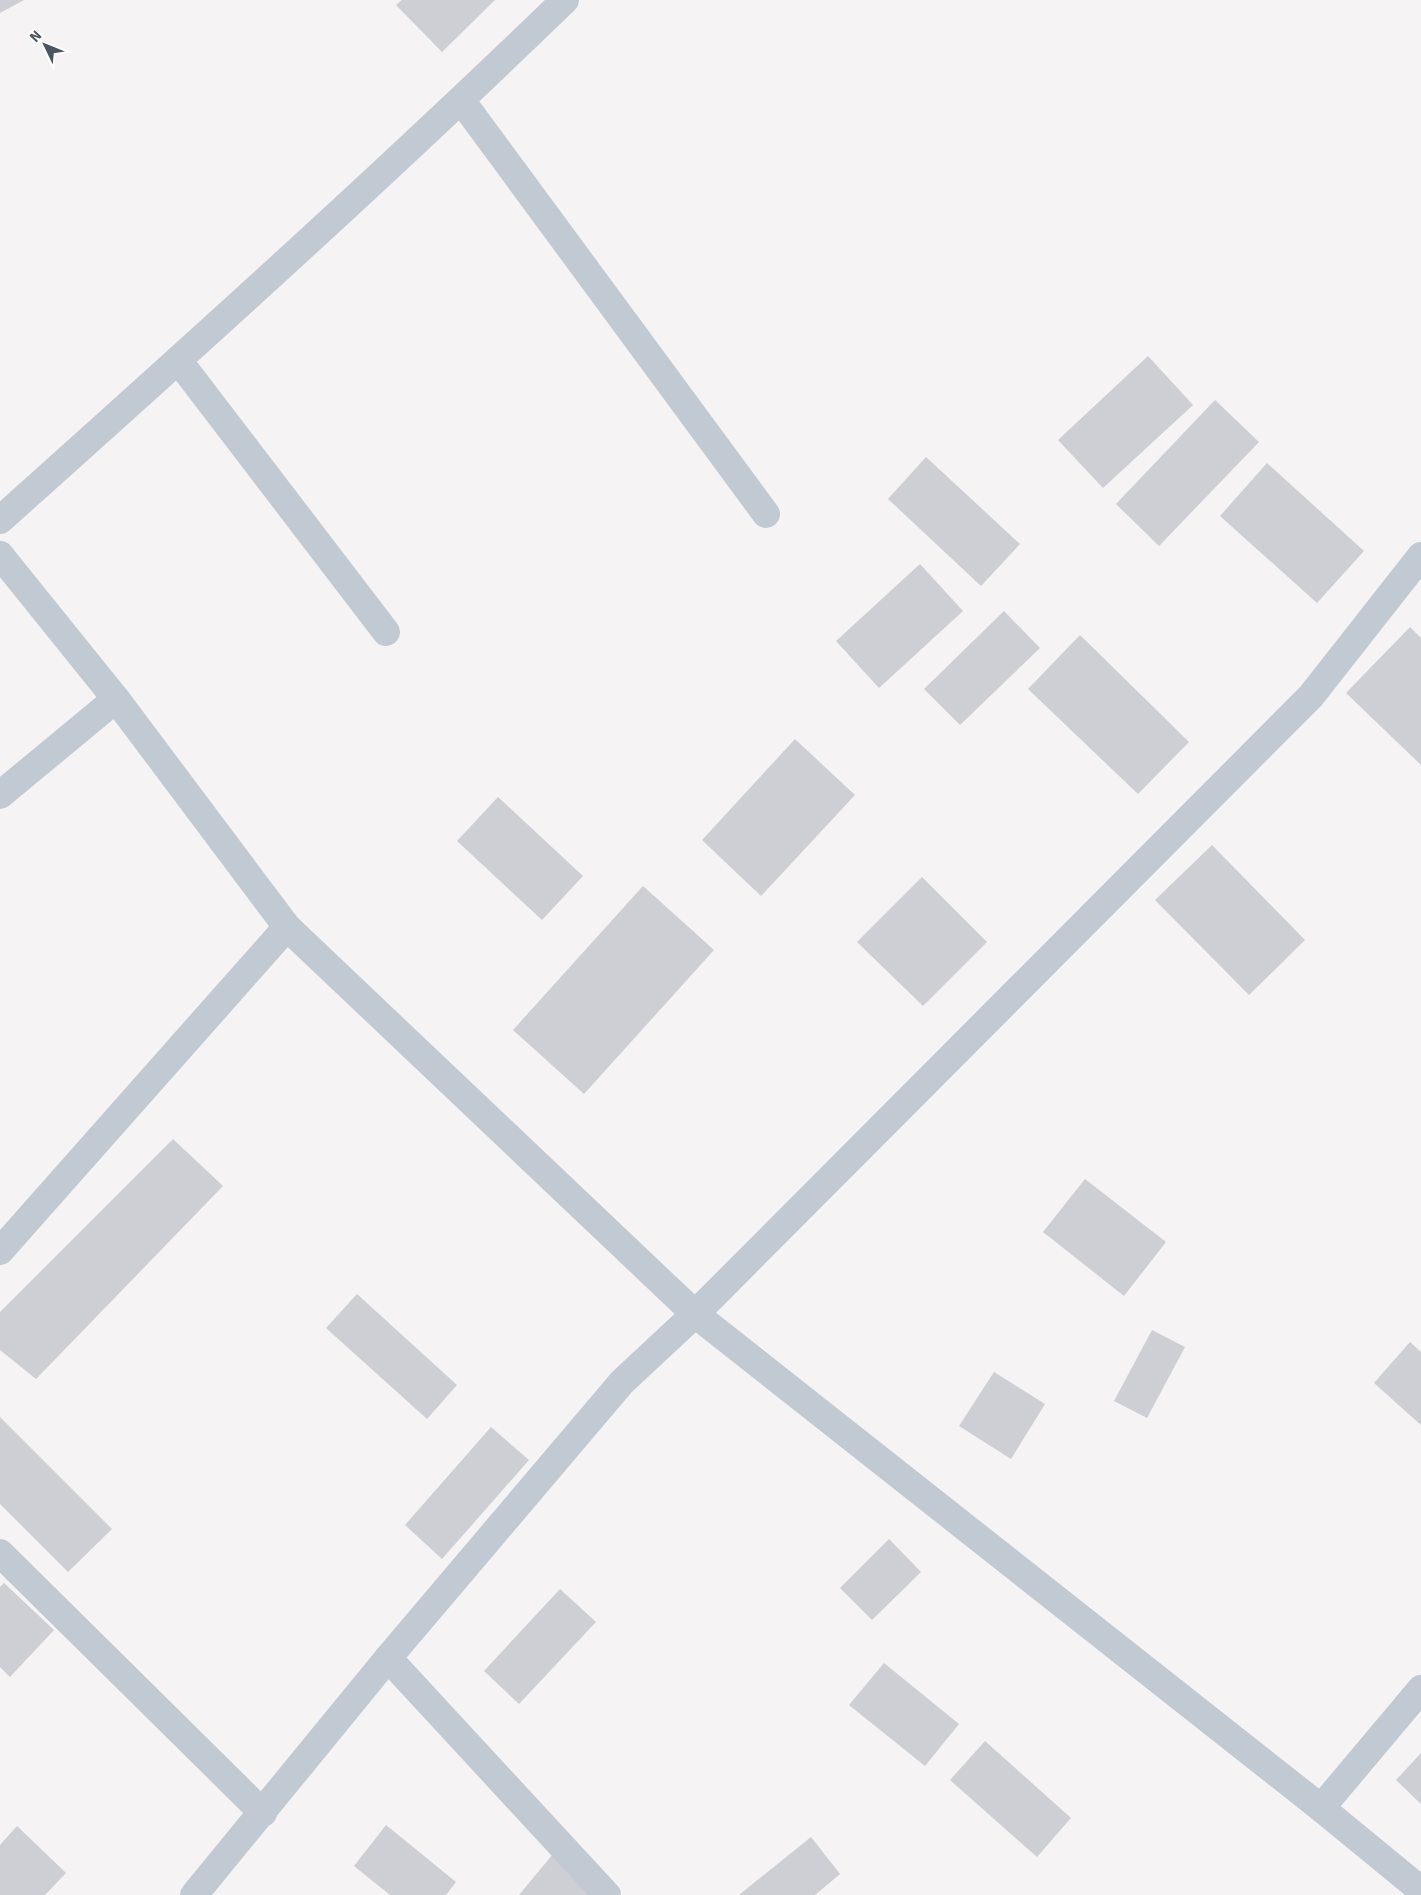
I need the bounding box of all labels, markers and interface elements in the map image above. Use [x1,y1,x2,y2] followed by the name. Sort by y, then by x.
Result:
[20,20,70,70] north arrow
[26,27,45,46] text: N

